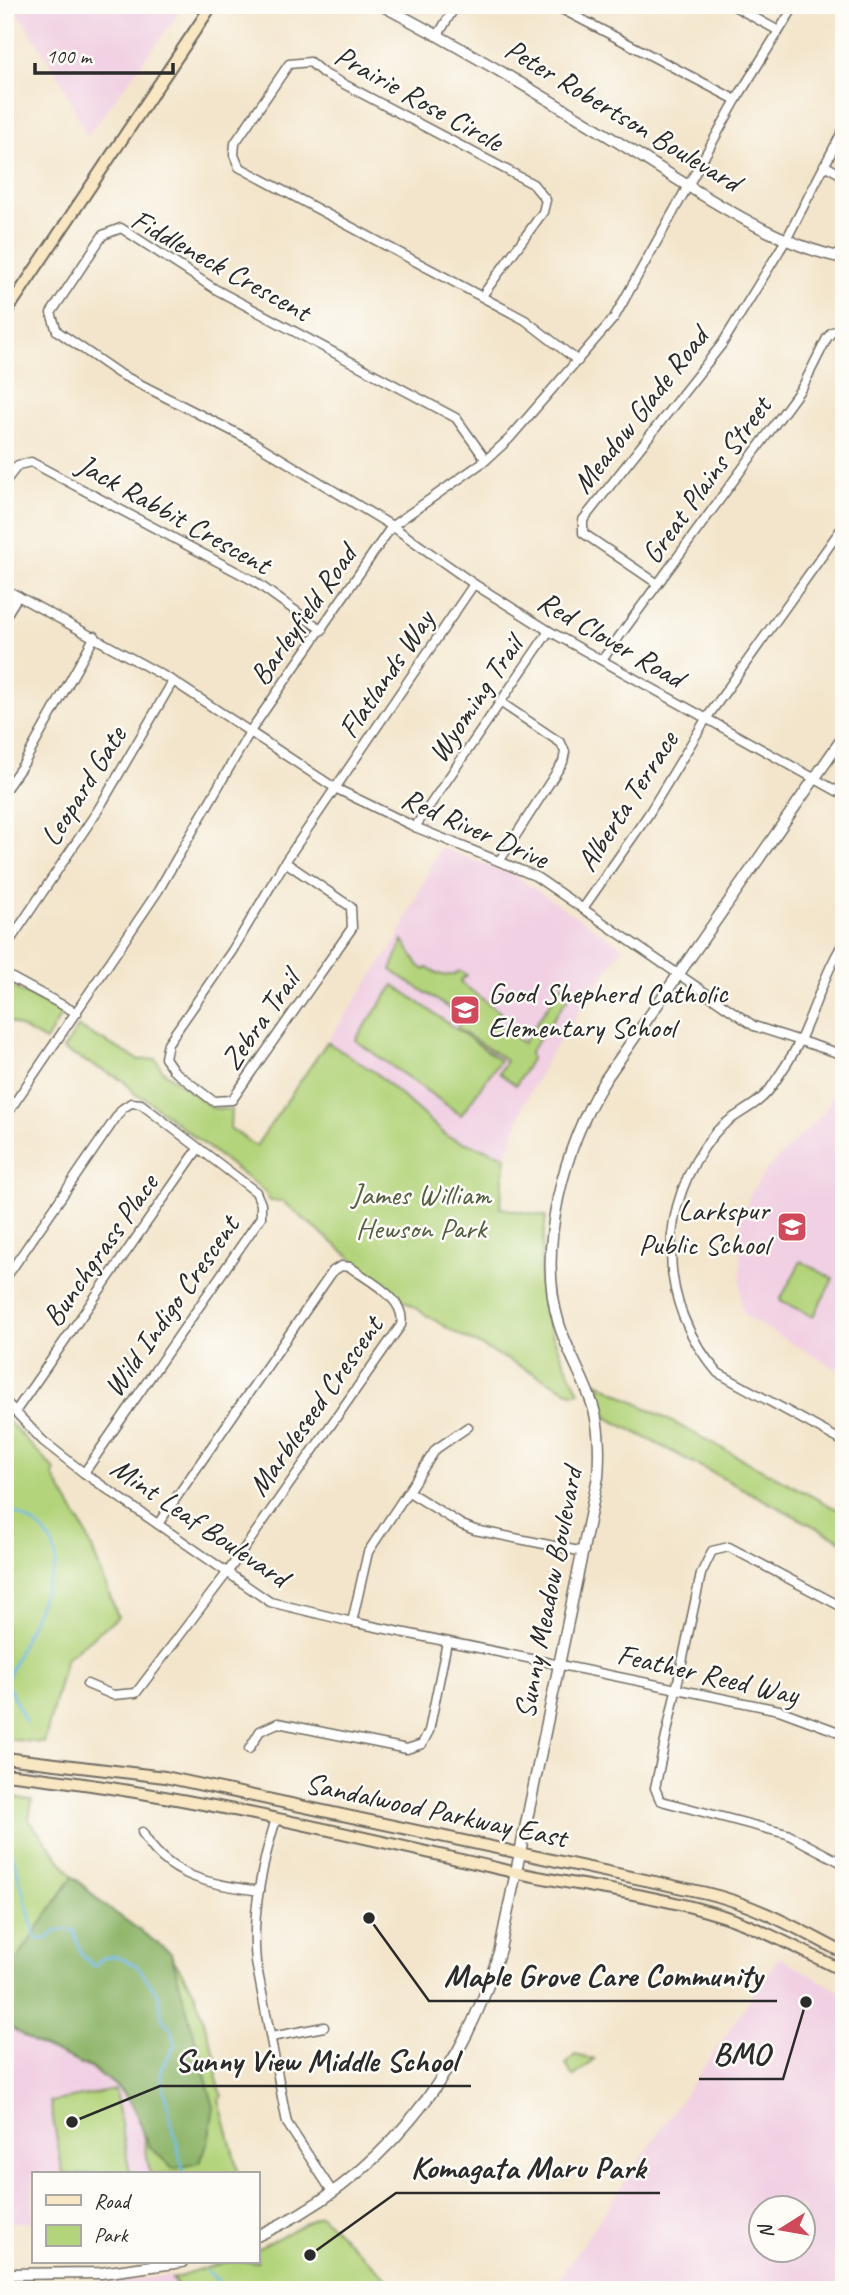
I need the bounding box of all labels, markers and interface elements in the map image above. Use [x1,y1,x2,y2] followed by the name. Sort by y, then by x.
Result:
[498,30,751,203] street label: Peter Robertson Boulevard
[35,32,173,76] scale bar
[328,36,512,161] street label: Prairie Rose Circle
[46,43,93,69] text: 100 m
[125,200,320,331] street label: Fiddleneck Crescent
[563,316,719,501] street label: Meadow Glade Road
[633,387,781,571] street label: Great Plains Street
[69,444,280,584] street label: Jack Rabbit Crescent
[241,534,368,692] street label: Barleyfield Road
[531,582,695,698] street label: Red Clover Road
[329,600,444,745] street label: Flatlands Way
[419,624,534,769] street label: Wyoming Trail
[31,717,136,853] street label: Leopard Gate
[568,722,688,878] street label: Alberta Terrace
[396,779,556,878] street label: Red River Drive
[212,959,311,1077] street label: Zebra Trail
[488,974,729,1046] place label: Good Shepherd Catholic Elementary School
[448,993,482,1027] school or university icon: Good Shepherd Catholic Elementary School
[33,1164,168,1334] street label: Bunchgrass Place
[349,1175,492,1247] park label: James William Hewson Park
[639,1191,774,1263] place label: Larkspur Public School
[95,1206,249,1404] street label: Wild Indigo Crescent
[775,1210,809,1244] school or university icon: Larkspur Public School
[239,1306,393,1503] street label: Marbleseed Crescent
[104,1449,300,1598] street label: Mint Leaf Boulevard
[505,1460,592,1722] street label: Sunny Meadow Boulevard
[614,1635,804,1714] street label: Feather Reed Way
[302,1764,573,1857] street label: Sandalwood Parkway East
[429,1948,777,2001] callout: Maple Grove Care Community
[444,1955,765,1996] text: Maple Grove Care Community
[699,2026,783,2079] callout: BMO
[160,2033,471,2086] callout: Sunny View Middle School
[713,2033,773,2074] text: BMO
[175,2040,464,2081] text: Sunny View Middle School
[396,2140,660,2193] callout: Komagata Maru Park
[411,2147,648,2188] text: Komagata Maru Park
[32,2172,259,2264] legend
[94,2188,133,2214] text: Road
[748,2194,818,2264] north arrow
[753,2221,779,2240] text: N
[94,2222,129,2248] text: Park

